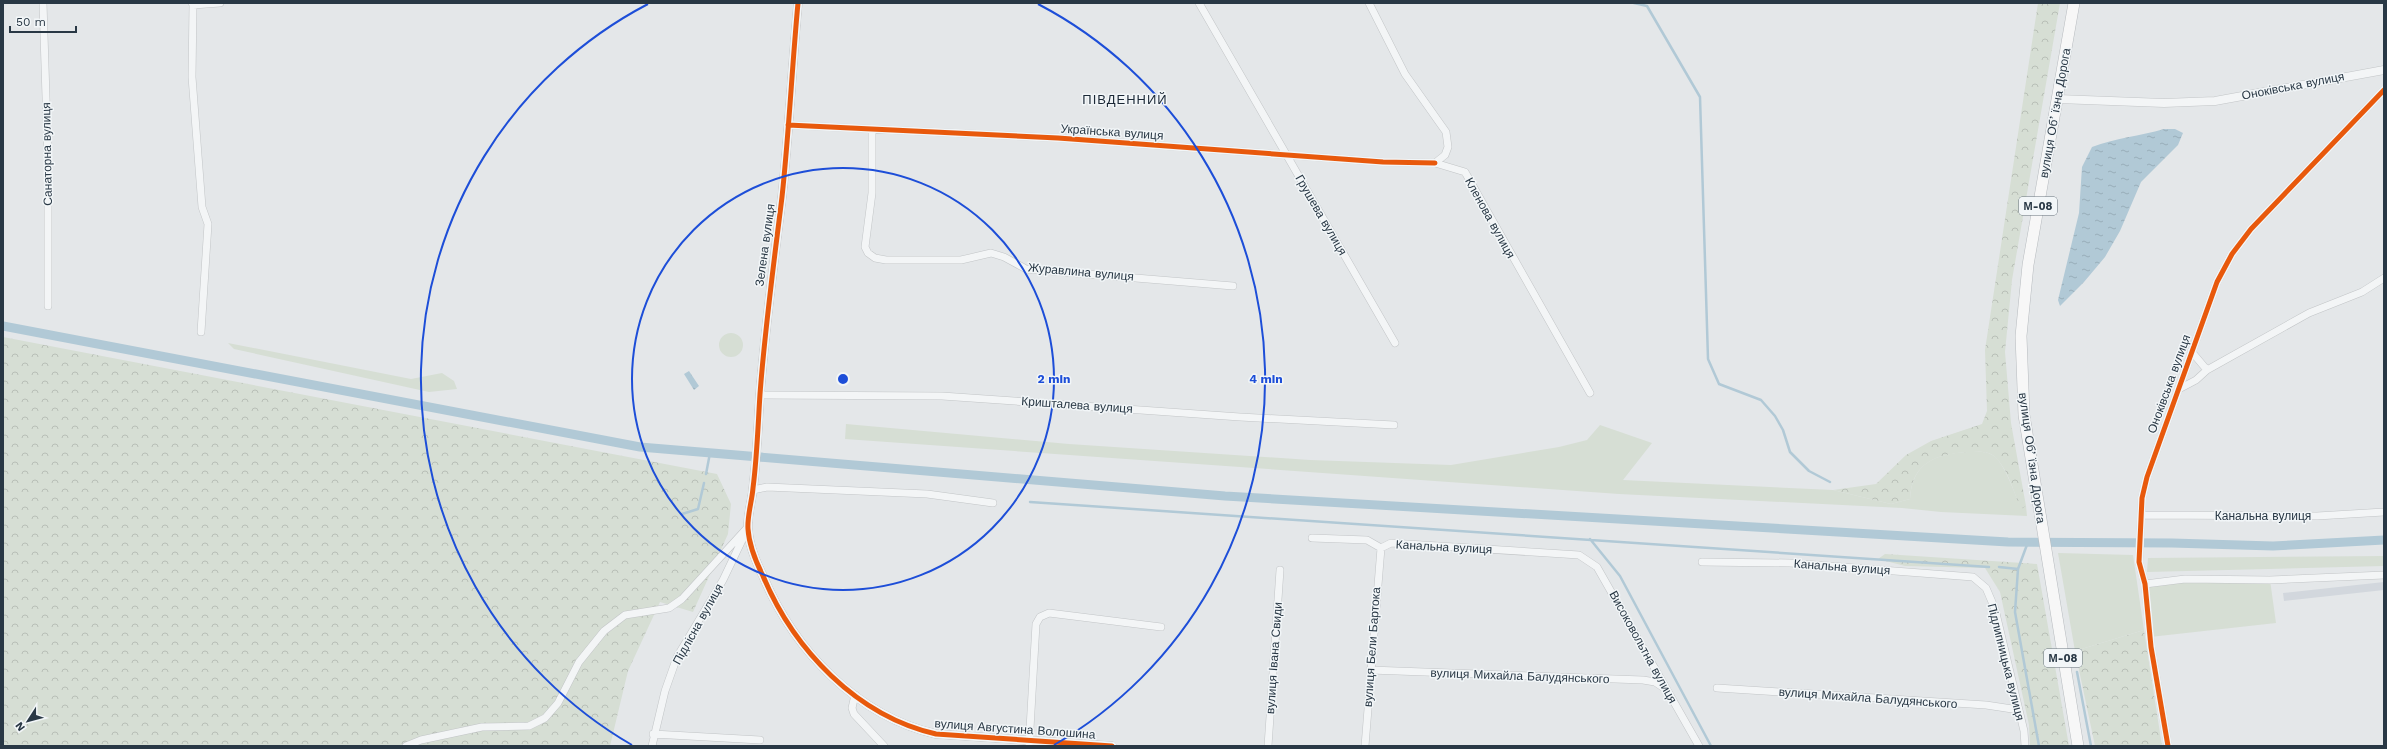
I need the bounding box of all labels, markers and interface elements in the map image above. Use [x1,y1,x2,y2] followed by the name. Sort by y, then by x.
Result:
[10,8,76,34] scale bar
[16,15,46,29] text: 50 m
[2037,47,2073,179] street label: вулиця Обʼїзна Дорога
[2240,69,2346,103] street label: Оноківська вулиця
[1082,92,1168,107] district label: ПІВДЕННИЙ
[39,102,55,206] street label: Санаторна вулиця
[1060,121,1164,143] street label: Українська вулиця
[1292,172,1350,258] street label: Грушева вулиця
[1462,175,1518,261] street label: Кленова вулиця
[2019,197,2057,215] road number: М-08
[752,203,778,287] street label: Зелена вулиця
[1027,260,1135,284] street label: Журавлина вулиця
[2145,333,2193,435] street label: Оноківська вулиця
[836,372,850,386] centre of rings
[1038,372,1070,386] text: 2 min
[1249,372,1283,386] text: 4 min
[2016,392,2048,525] street label: вулиця Обʼїзна Дорога
[1021,394,1133,416] street label: Кришталева вулиця
[2215,509,2311,523] street label: Канальна вулиця
[1395,537,1493,557] street label: Канальна вулиця
[1793,557,1891,577] street label: Канальна вулиця
[670,581,726,667] street label: Підлісна вулиця
[1361,586,1383,707] street label: вулиця Бели Бартока
[1606,588,1680,706] street label: Високовольтна вулиця
[1263,602,1285,714] street label: вулиця Івана Свиди
[1985,602,2027,722] street label: Підлипницька вулиця
[2044,649,2082,667] road number: М-08
[1430,666,1610,686] street label: вулиця Михайла Балудянського
[1778,685,1958,711] street label: вулиця Михайла Балудянського
[8,701,48,741] north arrow
[934,716,1096,742] street label: вулиця Августина Волошина
[13,719,28,734] text: N

